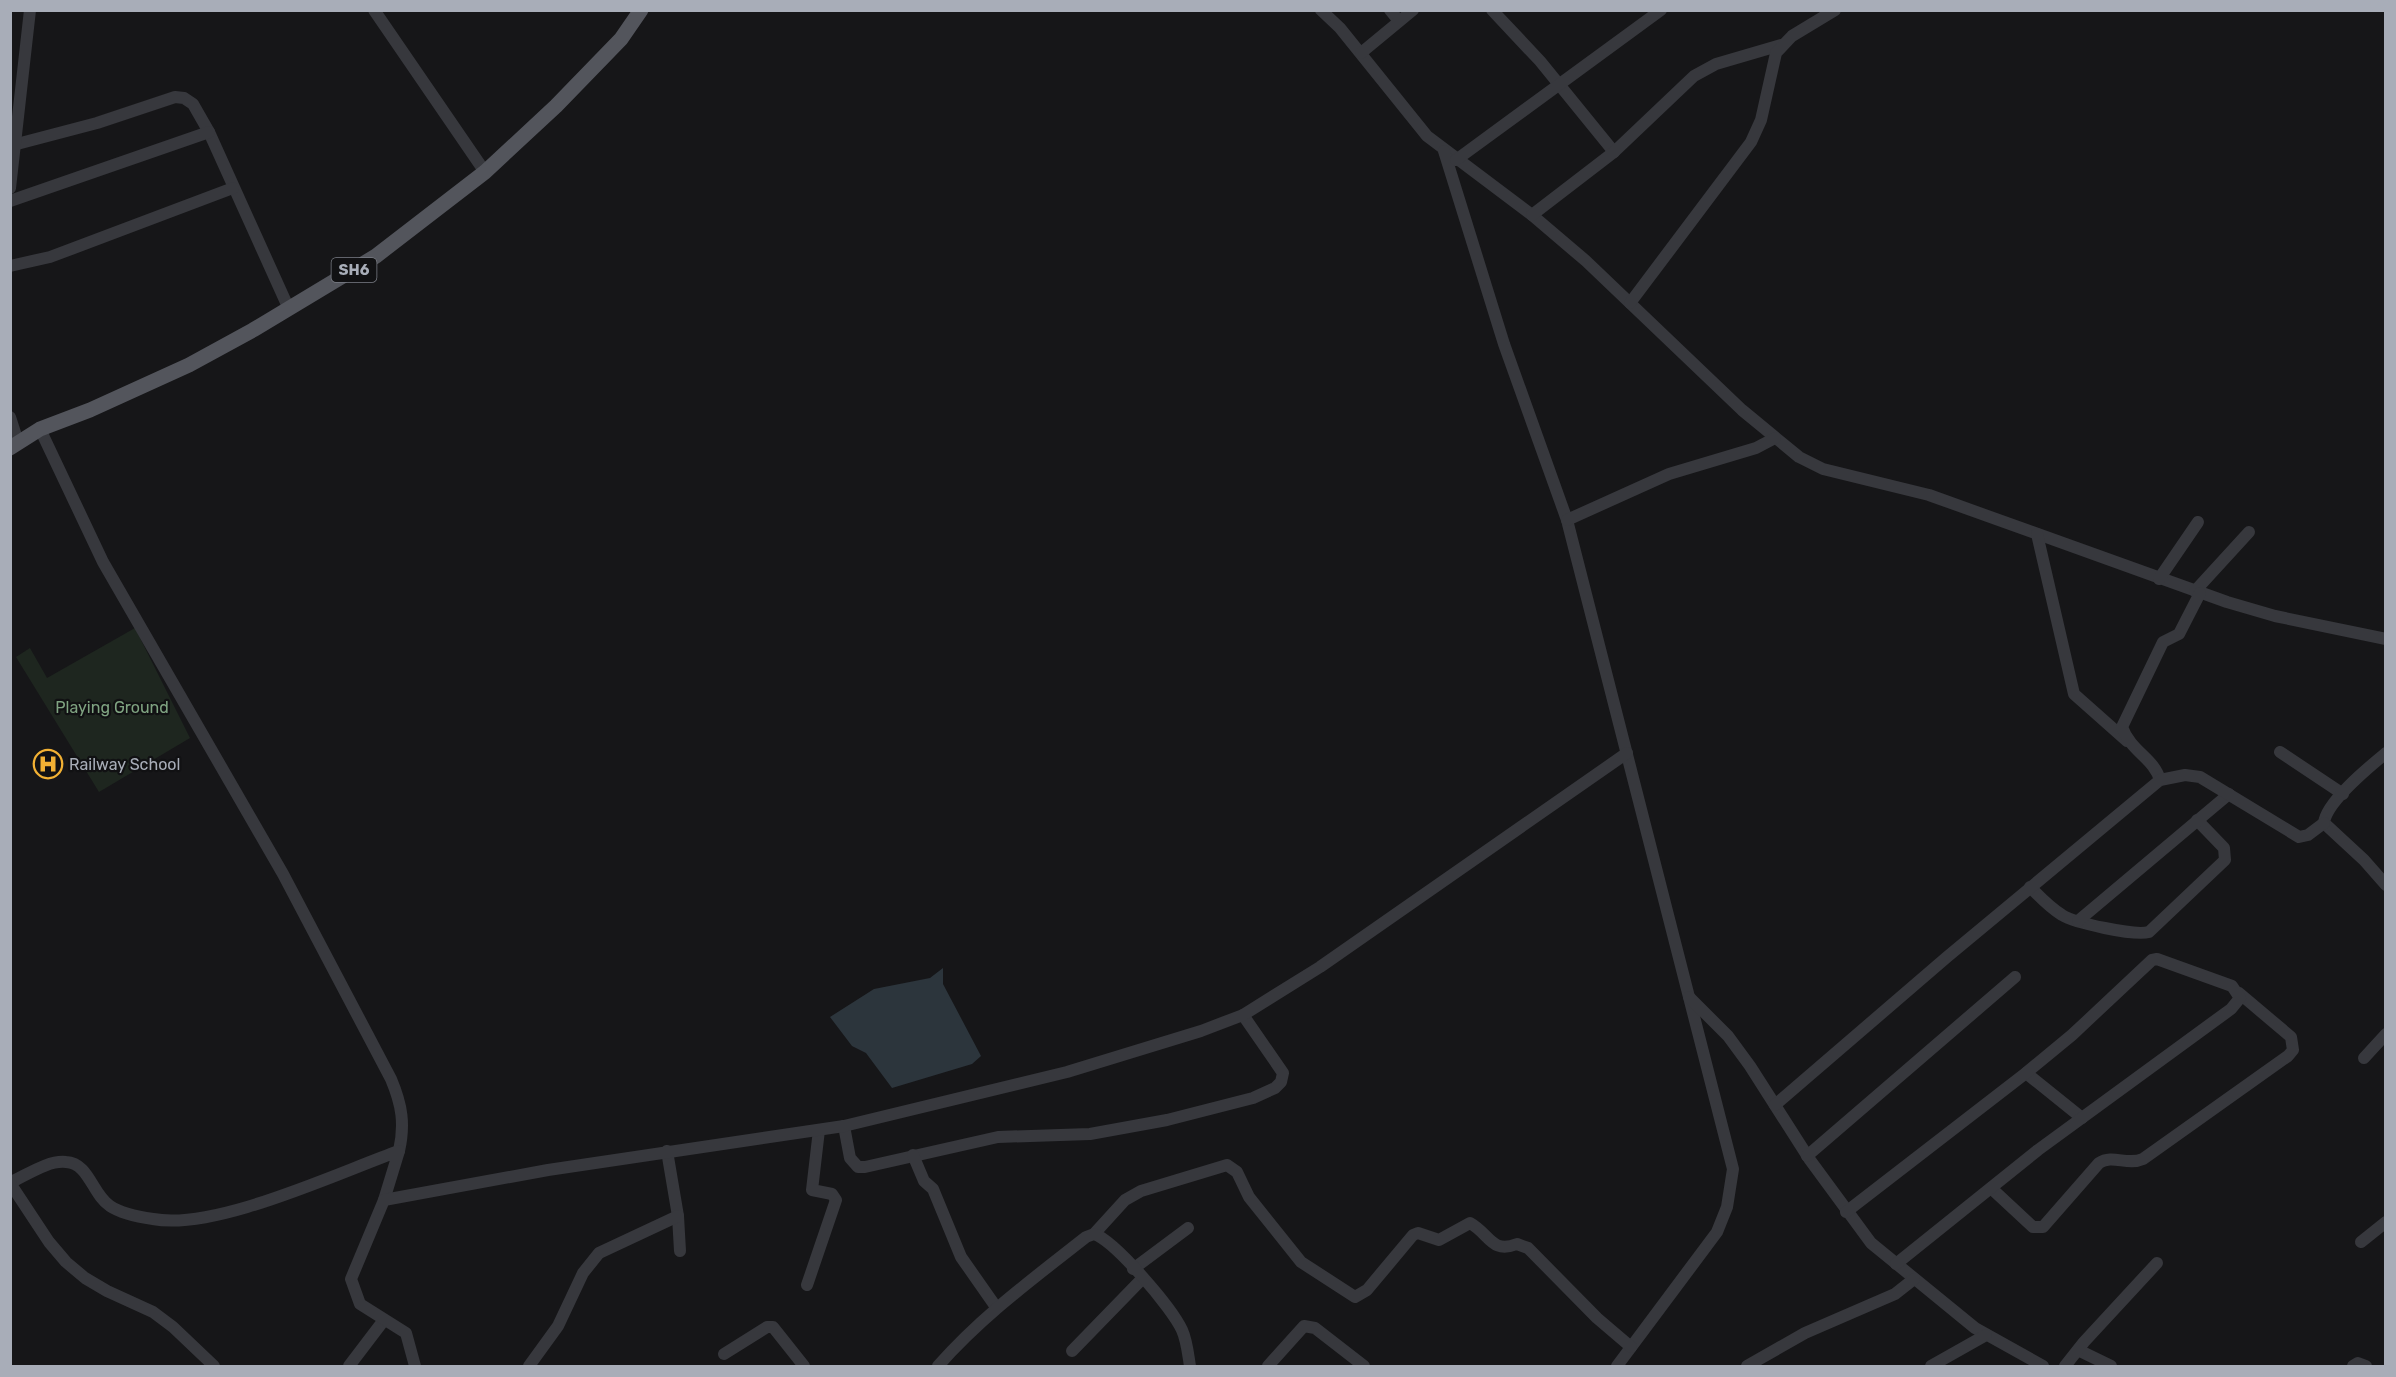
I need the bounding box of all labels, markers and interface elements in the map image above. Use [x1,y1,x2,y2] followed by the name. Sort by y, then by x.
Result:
[332,258,376,282] road number: SH6
[55,698,169,717] park label: Playing Ground
[32,748,64,780] hospital icon: Railway School
[69,755,180,774] place label: Railway School

